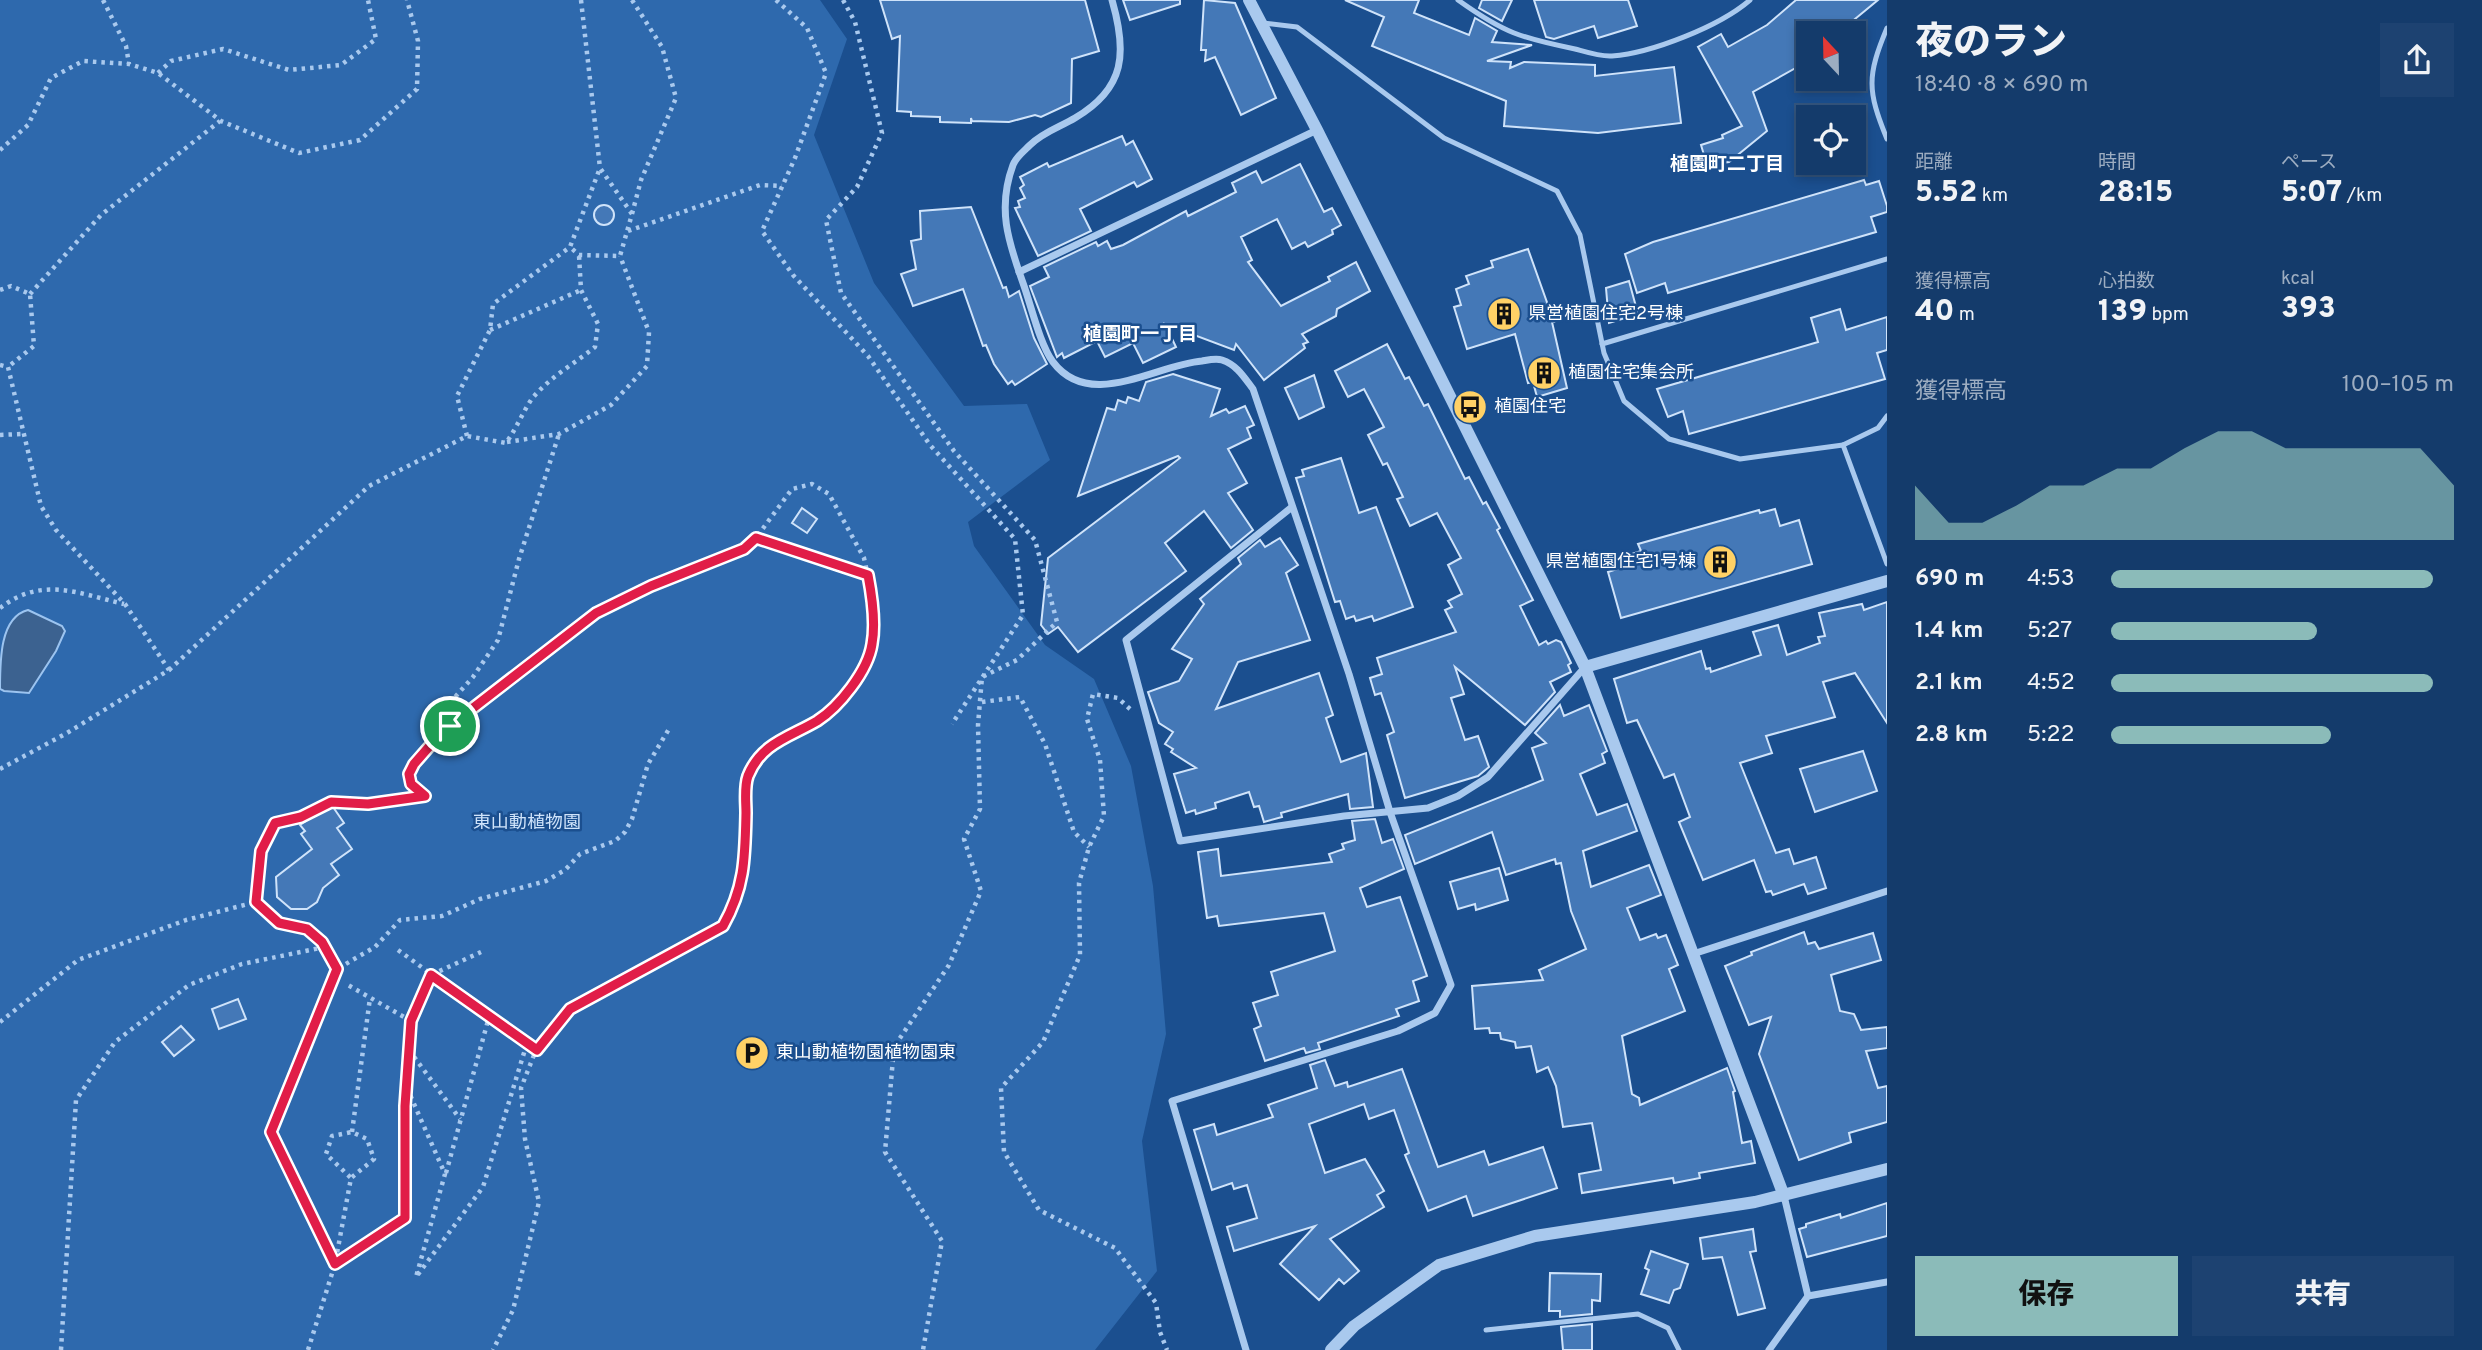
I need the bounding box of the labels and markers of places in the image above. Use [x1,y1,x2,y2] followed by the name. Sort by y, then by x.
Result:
[1485,295,1523,333] building icon: 県営植園住宅2号棟
[1528,303,1683,326] place label: 県営植園住宅2号棟
[1525,354,1563,392] building icon: 植園住宅集会所
[1568,362,1694,385] place label: 植園住宅集会所
[1451,388,1489,426] bus stop icon: 植園住宅
[1494,396,1566,419] place label: 植園住宅
[1701,543,1739,581] building icon: 県営植園住宅1号棟
[1545,551,1696,574] place label: 県営植園住宅1号棟
[420,696,480,756] pin
[733,1034,771,1072] parking icon: 東山動植物園植物園東
[776,1042,956,1065] place label: 東山動植物園植物園東

